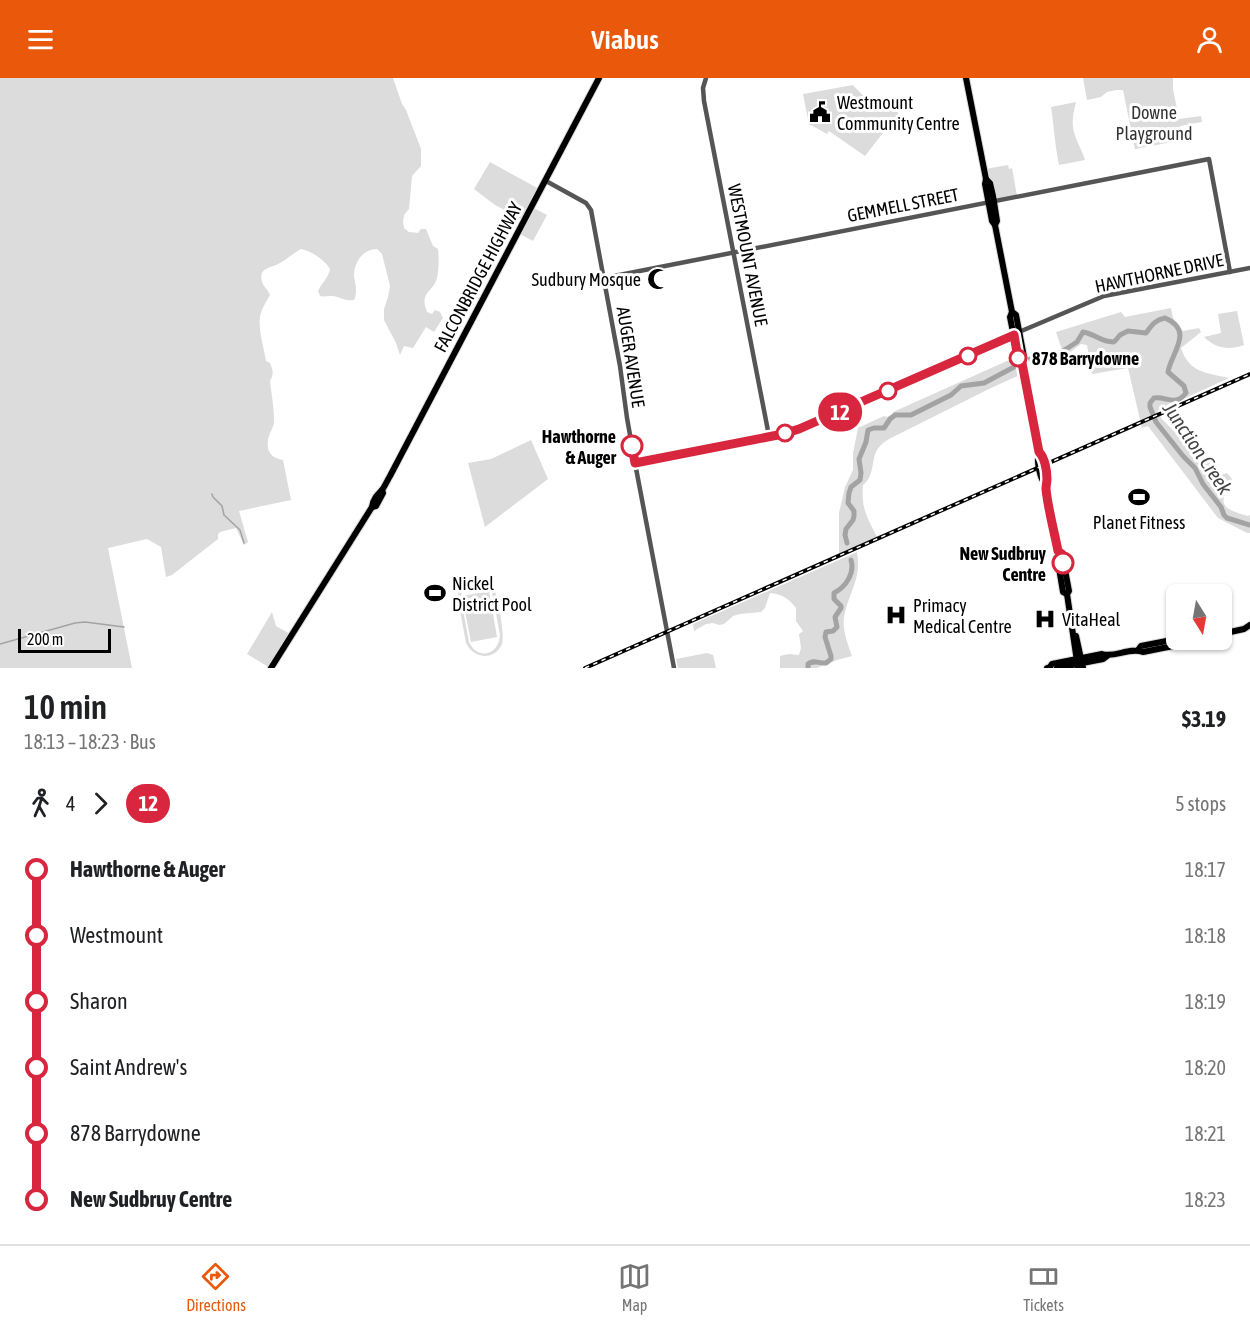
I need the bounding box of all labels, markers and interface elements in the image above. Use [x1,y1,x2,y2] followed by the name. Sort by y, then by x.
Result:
[24,23,57,56] icon: menu
[1193,23,1226,56] icon: person
[591,24,659,55] text: Viabus
[837,92,960,134] place label: Westmount Community Centre
[808,100,832,124] public building icon: Westmount Community Centre
[1116,102,1192,144] park label: Downe Playground
[724,182,772,328] street label: WESTMOUNT AVENUE
[845,184,961,226] street label: GEMMELL STREET
[430,198,526,356] street label: FALCONBRIDGE HIGHWAY
[1093,249,1225,297] street label: HAWTHORNE DRIVE
[646,267,670,291] mosque icon: Sudbury Mosque
[532,269,641,290] place label: Sudbury Mosque
[613,305,649,409] street label: AUGER AVENUE
[959,347,977,365] unlabelled marker
[1032,348,1139,369] place label: 878 Barrydowne
[1009,349,1027,367] marker: 878 Barrydowne
[879,382,897,400] unlabelled marker
[813,392,867,432] line badge: 12
[1158,397,1237,499] water label: Junction Creek
[830,400,850,424] text: 12
[776,424,794,442] unlabelled marker
[542,426,617,468] place label: Hawthorne & Auger
[621,435,643,457] marker: Hawthorne & Auger
[1127,485,1151,509] sports icon: Planet Fitness
[1093,512,1185,533] place label: Planet Fitness
[959,543,1047,585] place label: New Sudbruy Centre
[1052,552,1074,574] marker: New Sudbruy Centre
[452,573,532,615] place label: Nickel District Pool
[423,581,447,605] sports icon: Nickel District Pool
[1166,584,1232,650] north arrow
[1166,584,1232,650] map controls
[913,595,1012,637] place label: Primacy Medical Centre
[884,603,908,627] hospital icon: Primacy Medical Centre
[1033,607,1057,631] hospital icon: VitaHeal
[1062,609,1121,630] place label: VitaHeal
[18,626,111,654] scale bar
[27,630,63,648] text: 200 m
[24,688,107,726] text: 10 min
[1182,706,1226,732] text: $3.19
[24,730,156,753] text: 18:13 – 18:23 · Bus
[24,787,57,820] icon: walk
[84,787,117,820] icon: forward
[138,791,158,815] text: 12
[66,792,75,815] text: 4
[1175,792,1226,815] text: 5 stops
[70,856,225,882] text: Hawthorne & Auger
[1185,858,1226,881] text: 18:17
[70,922,163,948] text: Westmount
[1185,924,1226,947] text: 18:18
[70,988,128,1014] text: Sharon
[1185,990,1226,1013] text: 18:19
[70,1054,187,1080] text: Saint Andrew's
[1185,1056,1226,1079] text: 18:20
[70,1120,201,1146] text: 878 Barrydowne
[1185,1122,1226,1145] text: 18:21
[70,1186,232,1212] text: New Sudbruy Centre
[1185,1188,1226,1211] text: 18:23
[186,1260,246,1314] tab: Directions
[618,1260,651,1314] tab: Map
[1023,1260,1064,1314] tab: Tickets

